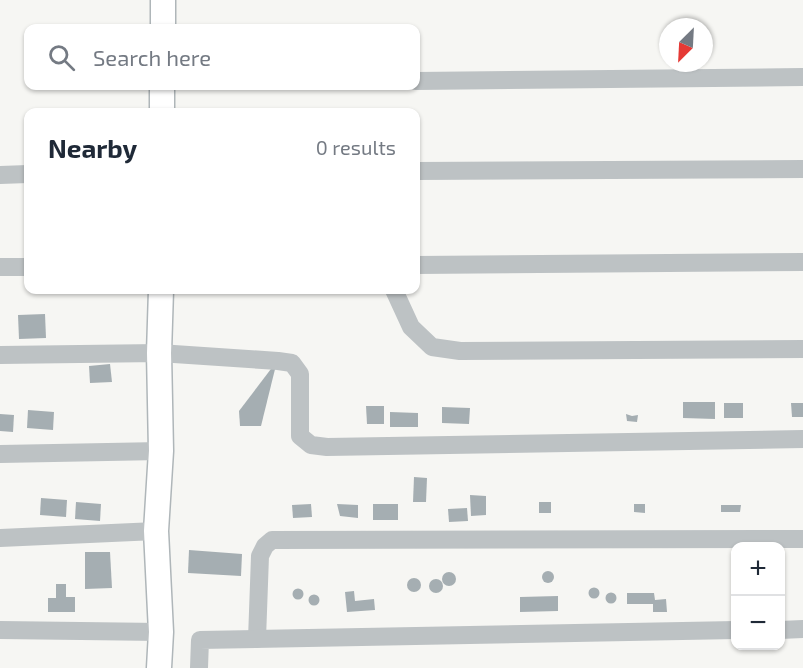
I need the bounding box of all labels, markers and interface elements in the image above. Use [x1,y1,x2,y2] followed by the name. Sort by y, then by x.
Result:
[659,18,713,72] north arrow
[24,24,420,90] search box
[45,41,78,74] icon: search
[93,44,211,70] text: Search here
[48,132,137,163] text: Nearby
[316,135,396,159] text: 0 results
[731,542,785,650] map controls
[731,542,785,596] button: +
[731,596,785,650] button: −

